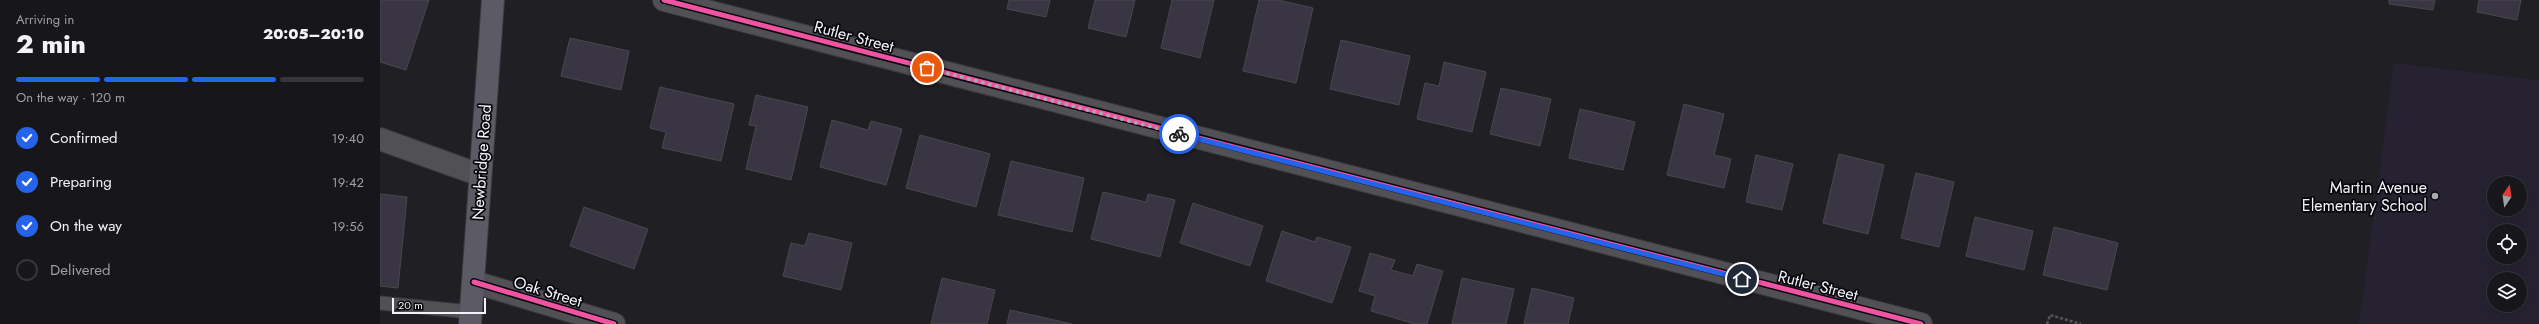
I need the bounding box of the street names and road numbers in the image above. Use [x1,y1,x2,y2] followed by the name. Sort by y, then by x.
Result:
[811,15,896,58] street label: Rutler Street
[466,103,497,221] street label: Newbridge Road
[1776,264,1860,307] street label: Rutler Street
[511,270,585,313] street label: Oak Street

